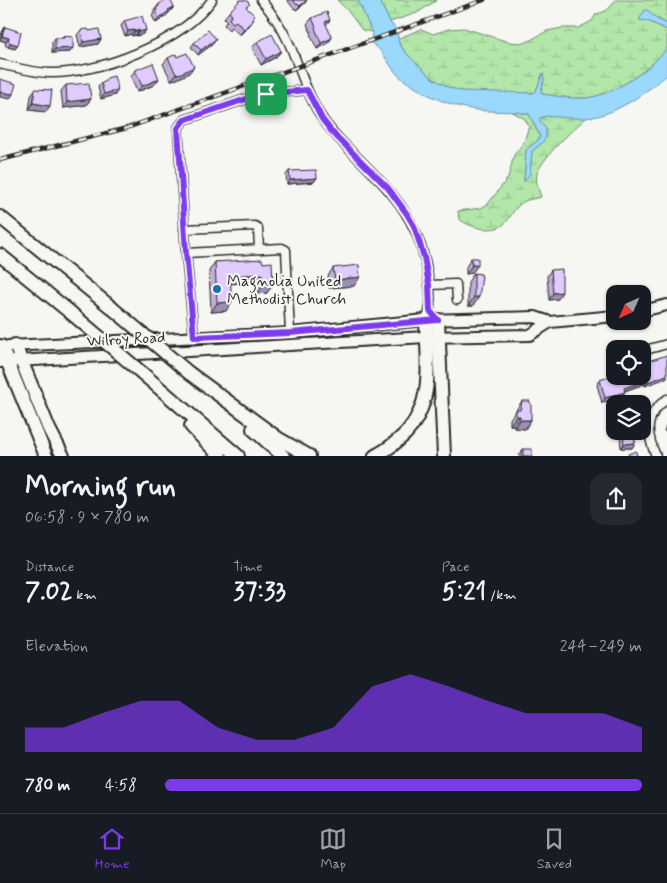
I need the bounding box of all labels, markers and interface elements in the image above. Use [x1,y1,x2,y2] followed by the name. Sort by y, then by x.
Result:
[245,73,287,115] pin
[252,80,280,108] icon: arrive
[227,271,346,310] place label: Magnolia United Methodist Church
[211,283,223,295] marker: Magnolia United Methodist Church
[606,285,651,330] north arrow
[606,285,651,440] map controls
[86,327,166,352] street label: Wilroy Road
[606,340,651,385] button: locate
[606,395,651,440] button: layers
[25,469,176,506] text: Morning run
[590,473,642,525] button: share
[25,507,149,528] text: 06:58 · 9 × 780 m
[25,558,74,576] text: Distance
[233,558,263,576] text: Time
[442,558,470,576] text: Pace
[25,576,73,609] text: 7.02
[233,576,286,609] text: 37:33
[442,576,486,609] text: 5:21
[73,586,97,604] text: km
[486,586,517,604] text: /km
[25,636,88,657] text: Elevation
[560,636,642,657] text: 244–249 m
[25,775,70,796] text: 780 m
[105,775,137,796] text: 4:58
[95,825,130,873] tab: Home
[319,825,347,873] tab: Map
[537,825,572,873] tab: Saved

